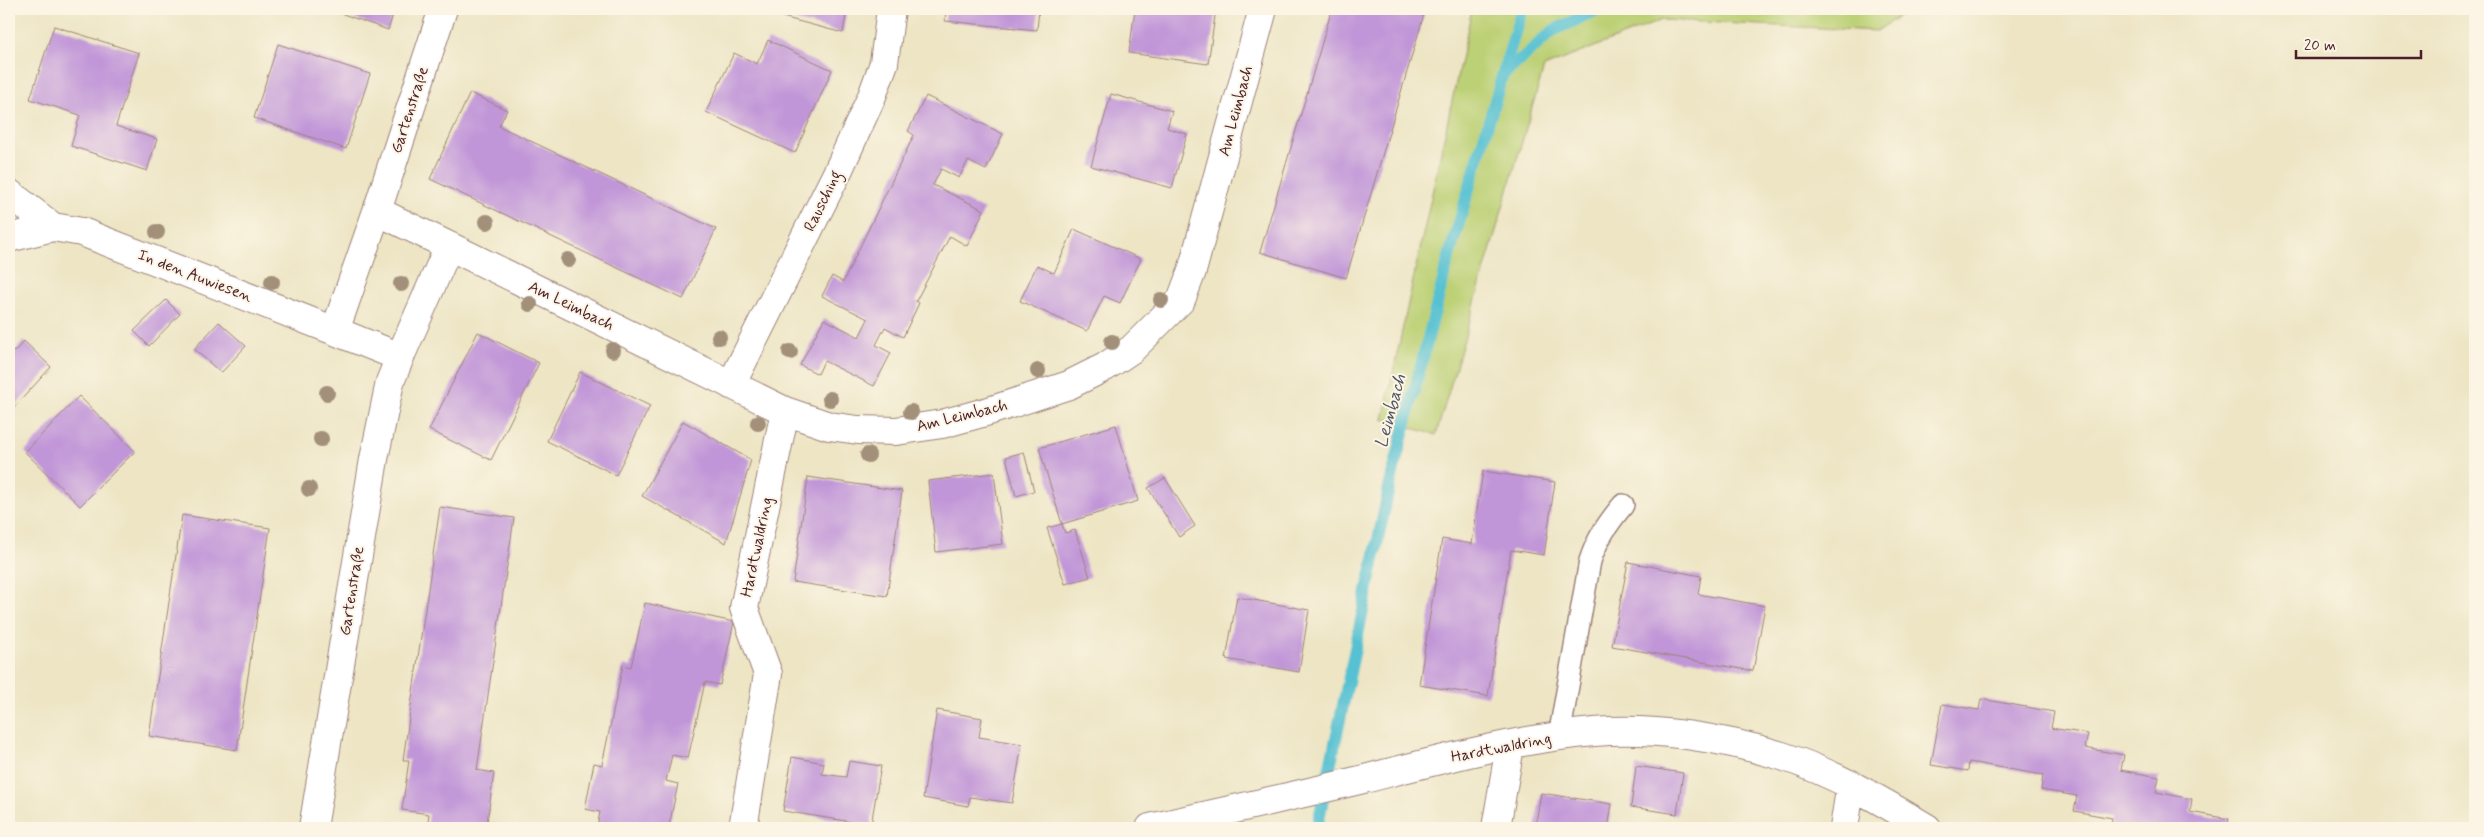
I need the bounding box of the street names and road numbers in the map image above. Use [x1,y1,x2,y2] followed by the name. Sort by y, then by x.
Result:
[1214,63,1258,159] street label: Am Leimbach
[386,64,434,156] street label: Gartenstraße
[799,167,848,235] street label: Rausching
[135,245,256,308] street label: In den Auwiesen
[525,276,617,336] street label: Am Leimbach
[914,395,1010,437] street label: Am Leimbach
[736,495,778,599] street label: Hardtwaldring
[335,545,369,637] street label: Gartenstraße
[1449,728,1553,768] street label: Hardtwaldring

